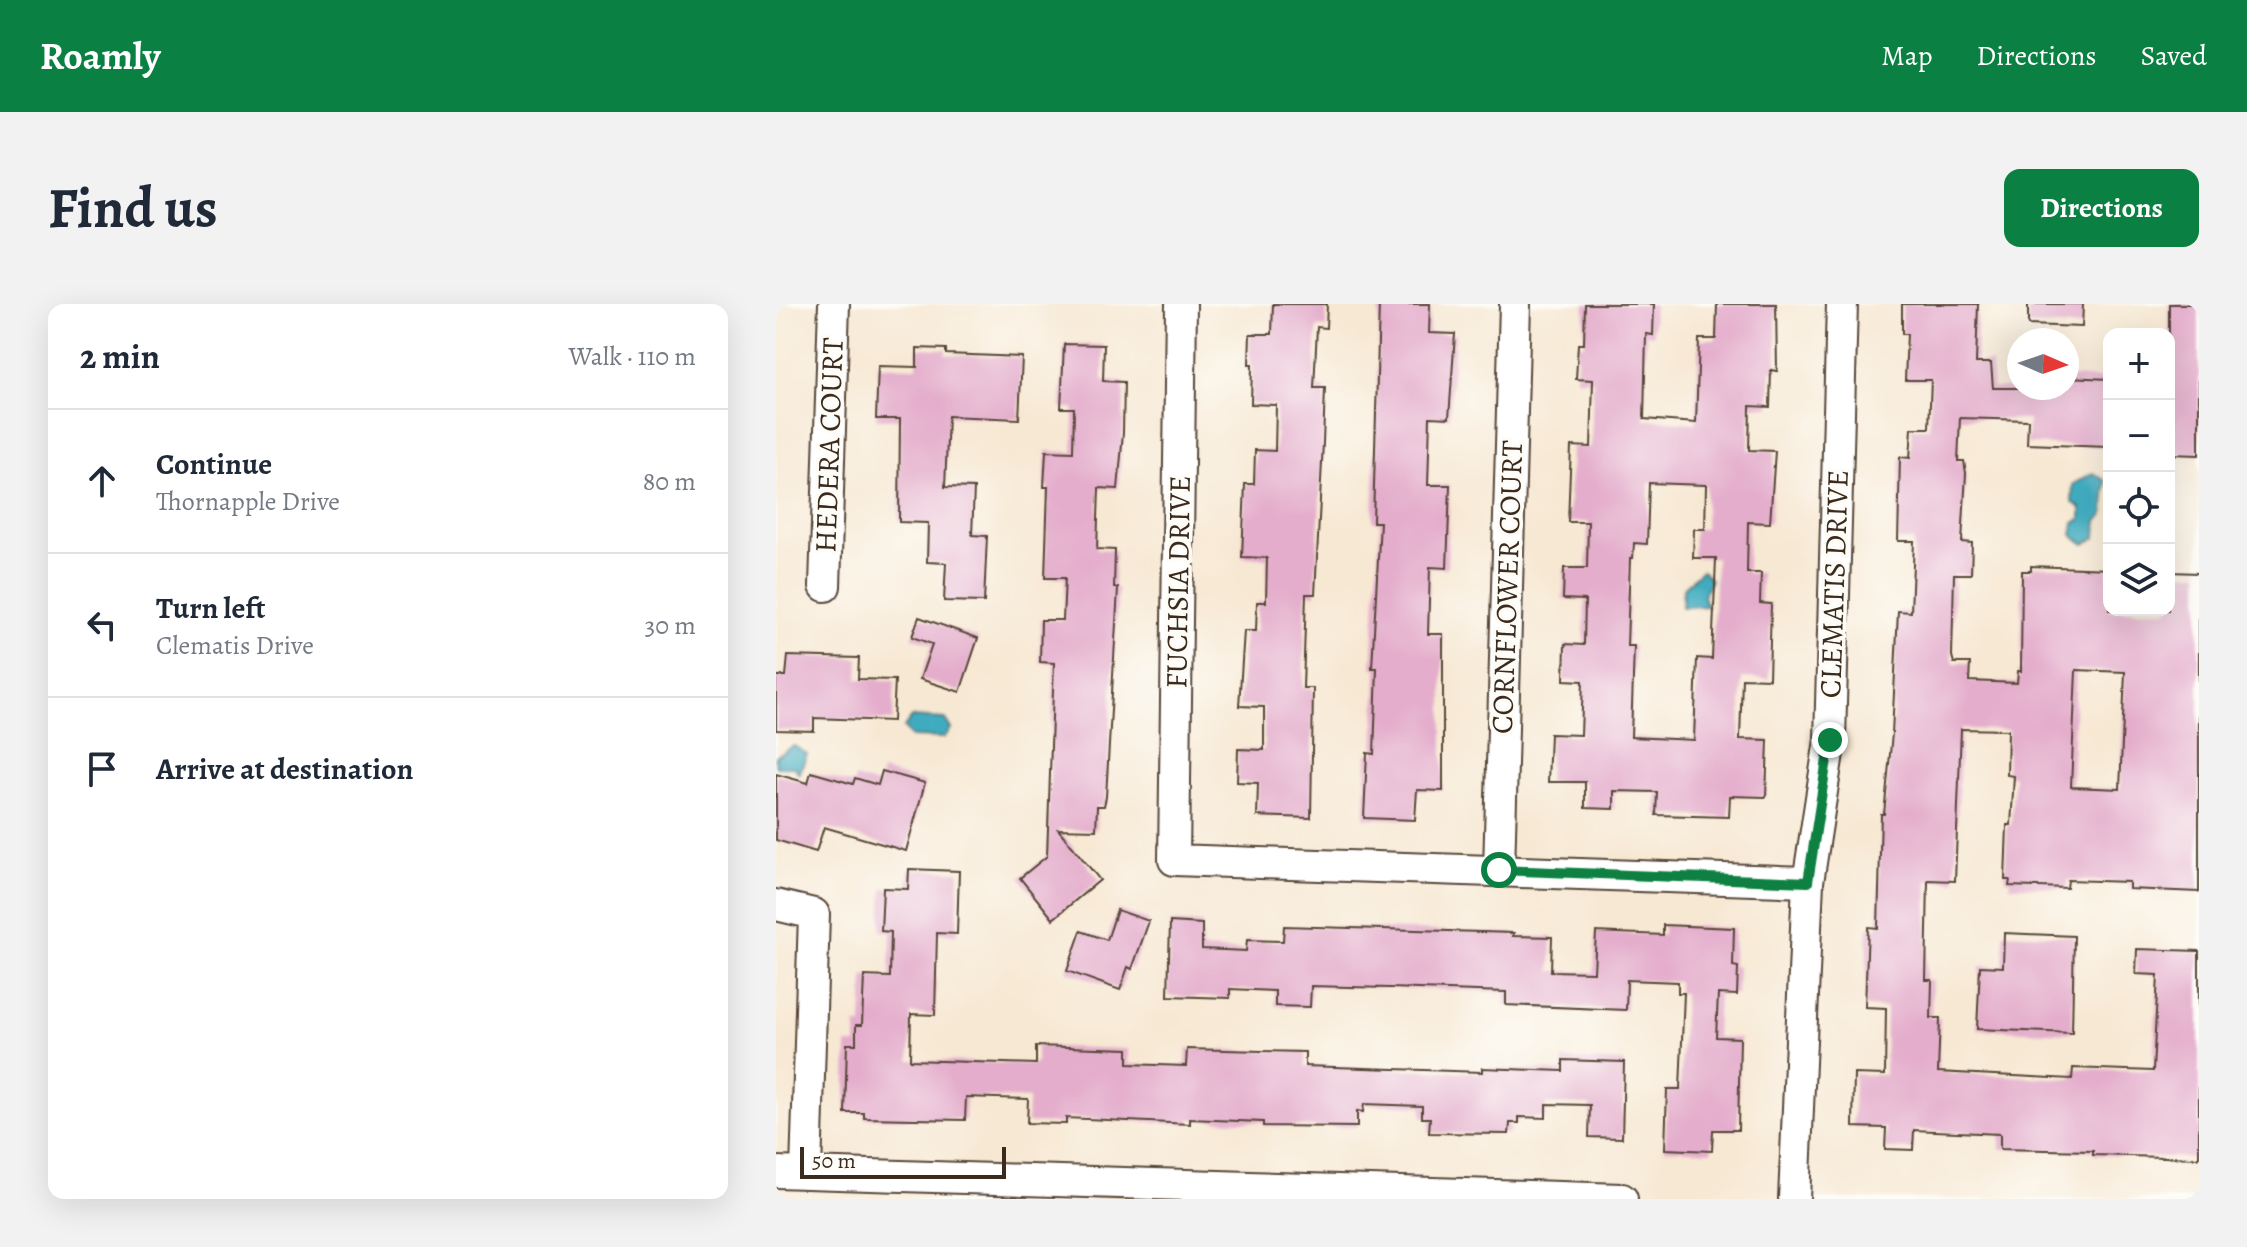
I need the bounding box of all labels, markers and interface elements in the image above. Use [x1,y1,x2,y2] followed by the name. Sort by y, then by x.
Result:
[40,30,161,82] text: Roamly
[1881,37,1932,75] text: Map
[1976,37,2097,75] text: Directions
[2141,37,2207,75] text: Saved
[2004,169,2199,247] button: Directions
[48,170,218,246] text: Find us
[2007,328,2079,400] north arrow
[2103,328,2175,616] map controls
[2103,328,2175,400] button: +
[80,333,160,380] text: 2 min
[805,336,853,553] street label: HEDERA COURT
[569,339,696,374] text: Walk · 110 m
[2103,400,2175,472] button: −
[1482,439,1532,735] street label: CORNFLOWER COURT
[156,444,272,484] text: Continue
[80,459,124,503] icon: ahead
[643,464,696,499] text: 80 m
[1810,469,1858,699] street label: CLEMATIS DRIVE
[2103,472,2175,544] button: locate
[1156,475,1200,689] street label: FUCHSIA DRIVE
[156,484,340,519] text: Thornapple Drive
[2103,544,2175,616] button: layers
[156,588,265,628] text: Turn left
[80,603,124,647] icon: left
[645,608,696,643] text: 30 m
[156,628,314,663] text: Clematis Drive
[1812,722,1848,758] route end
[80,747,124,791] icon: arrive
[156,749,413,789] text: Arrive at destination
[1481,852,1517,888] route start
[800,1143,1006,1179] scale bar
[812,1146,856,1176] text: 50 m

